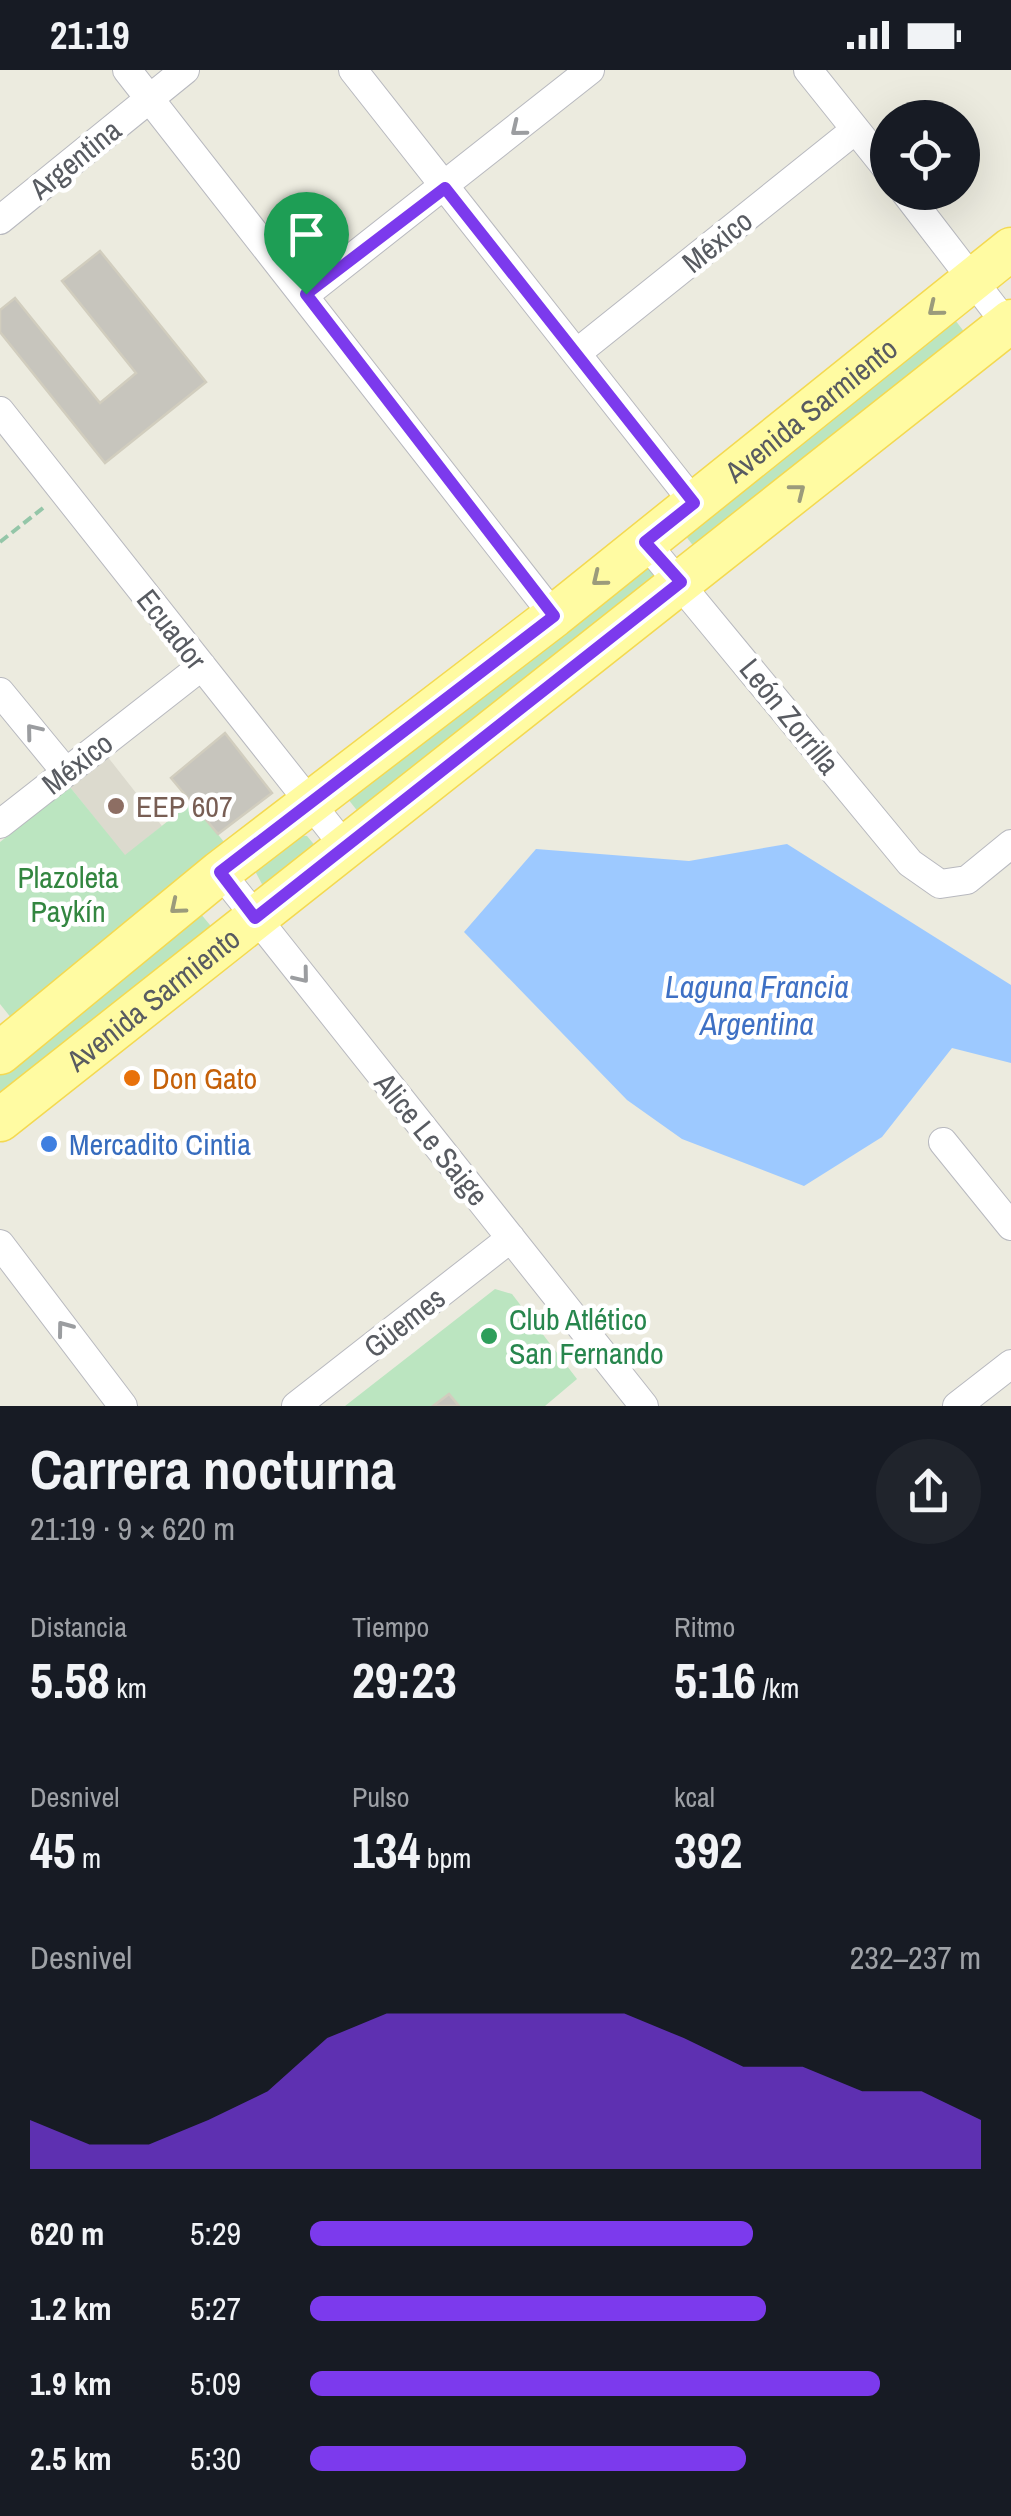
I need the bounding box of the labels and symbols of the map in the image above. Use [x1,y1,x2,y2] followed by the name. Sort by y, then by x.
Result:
[20,110,129,209] street label: Argentina
[511,117,529,135] one-way arrow
[264,192,349,295] pin
[674,201,760,281] street label: México
[928,297,946,315] one-way arrow
[715,328,905,492] street label: Avenida Sarmiento
[786,485,804,502] one-way arrow
[593,567,611,585] one-way arrow
[128,581,216,678] street label: Ecuador
[731,650,849,782] street label: León Zorrilla
[33,723,121,803] street label: México
[26,725,44,743] one-way arrow
[136,786,233,826] place label: EEP 607
[105,795,127,817] marker: EEP 607
[17,857,119,931] park label: Plazoleta Paykín
[171,895,189,913] one-way arrow
[57,918,248,1081] street label: Avenida Sarmiento
[290,965,308,983] one-way arrow
[665,965,849,1045] water label: Laguna Francia Argentina
[152,1058,257,1098] place label: Don Gato
[365,1063,498,1214] street label: Alice Le Saige
[121,1067,143,1089] marker: Don Gato
[69,1124,251,1164] place label: Mercadito Cintia
[38,1133,60,1155] marker: Mercadito Cintia
[355,1278,453,1366] street label: Güemes
[509,1299,664,1373] place label: Club Atlético San Fernando
[58,1322,76,1340] one-way arrow
[478,1325,500,1347] marker: Club Atlético San Fernando

